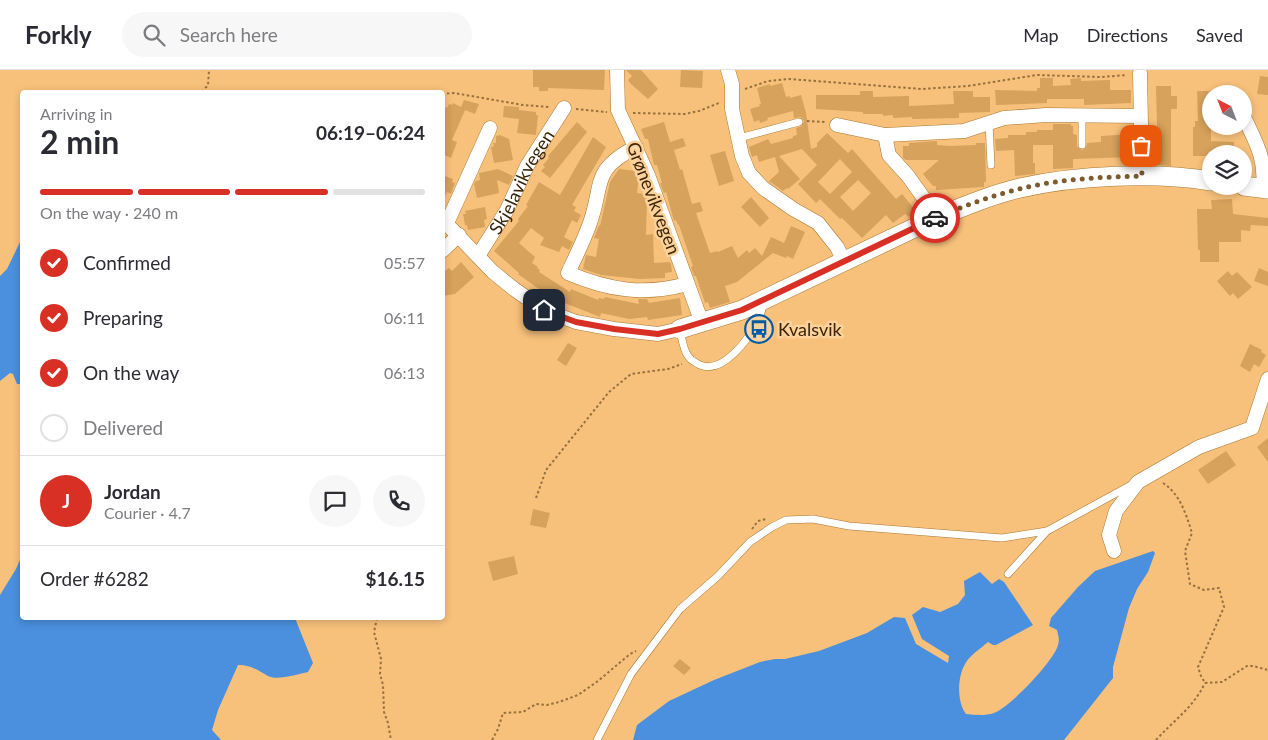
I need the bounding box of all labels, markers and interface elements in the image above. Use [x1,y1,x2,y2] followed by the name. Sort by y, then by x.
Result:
[122,12,472,57] search box
[25,20,92,49] text: Forkly
[140,21,168,49] icon: search
[180,23,278,46] text: Search here
[1023,24,1059,46] text: Map
[1087,24,1168,46] text: Directions
[1196,24,1243,46] text: Saved
[1202,85,1252,135] north arrow
[1202,85,1252,195] map controls
[40,104,113,123] text: Arriving in
[316,121,425,144] text: 06:19–06:24
[40,122,119,161] text: 2 min
[484,125,558,238] street label: Skjelavikvegen
[1120,125,1162,167] pin
[1127,132,1155,160] icon: bag
[622,139,686,257] street label: Grønevikvegen
[1202,145,1252,195] button: layers
[910,193,960,243] courier
[40,203,178,222] text: On the way · 240 m
[921,204,949,232] icon: car
[40,249,68,277] icon: check
[83,251,171,274] text: Confirmed
[384,253,425,272] text: 05:57
[523,289,565,331] pin
[530,296,558,324] icon: home
[40,304,68,332] icon: check
[83,306,163,329] text: Preparing
[384,308,425,327] text: 06:11
[744,314,774,344] bus stop icon: Kvalsvik
[778,318,843,340] place label: Kvalsvik
[40,359,68,387] icon: check
[83,361,179,384] text: On the way
[384,363,425,382] text: 06:13
[83,416,163,439] text: Delivered
[309,475,361,527] button: chat
[373,475,425,527] button: phone
[104,480,161,503] text: Jordan
[62,489,70,512] text: J
[104,503,191,522] text: Courier · 4.7
[40,567,149,590] text: Order #6282
[365,567,425,590] text: $16.15

